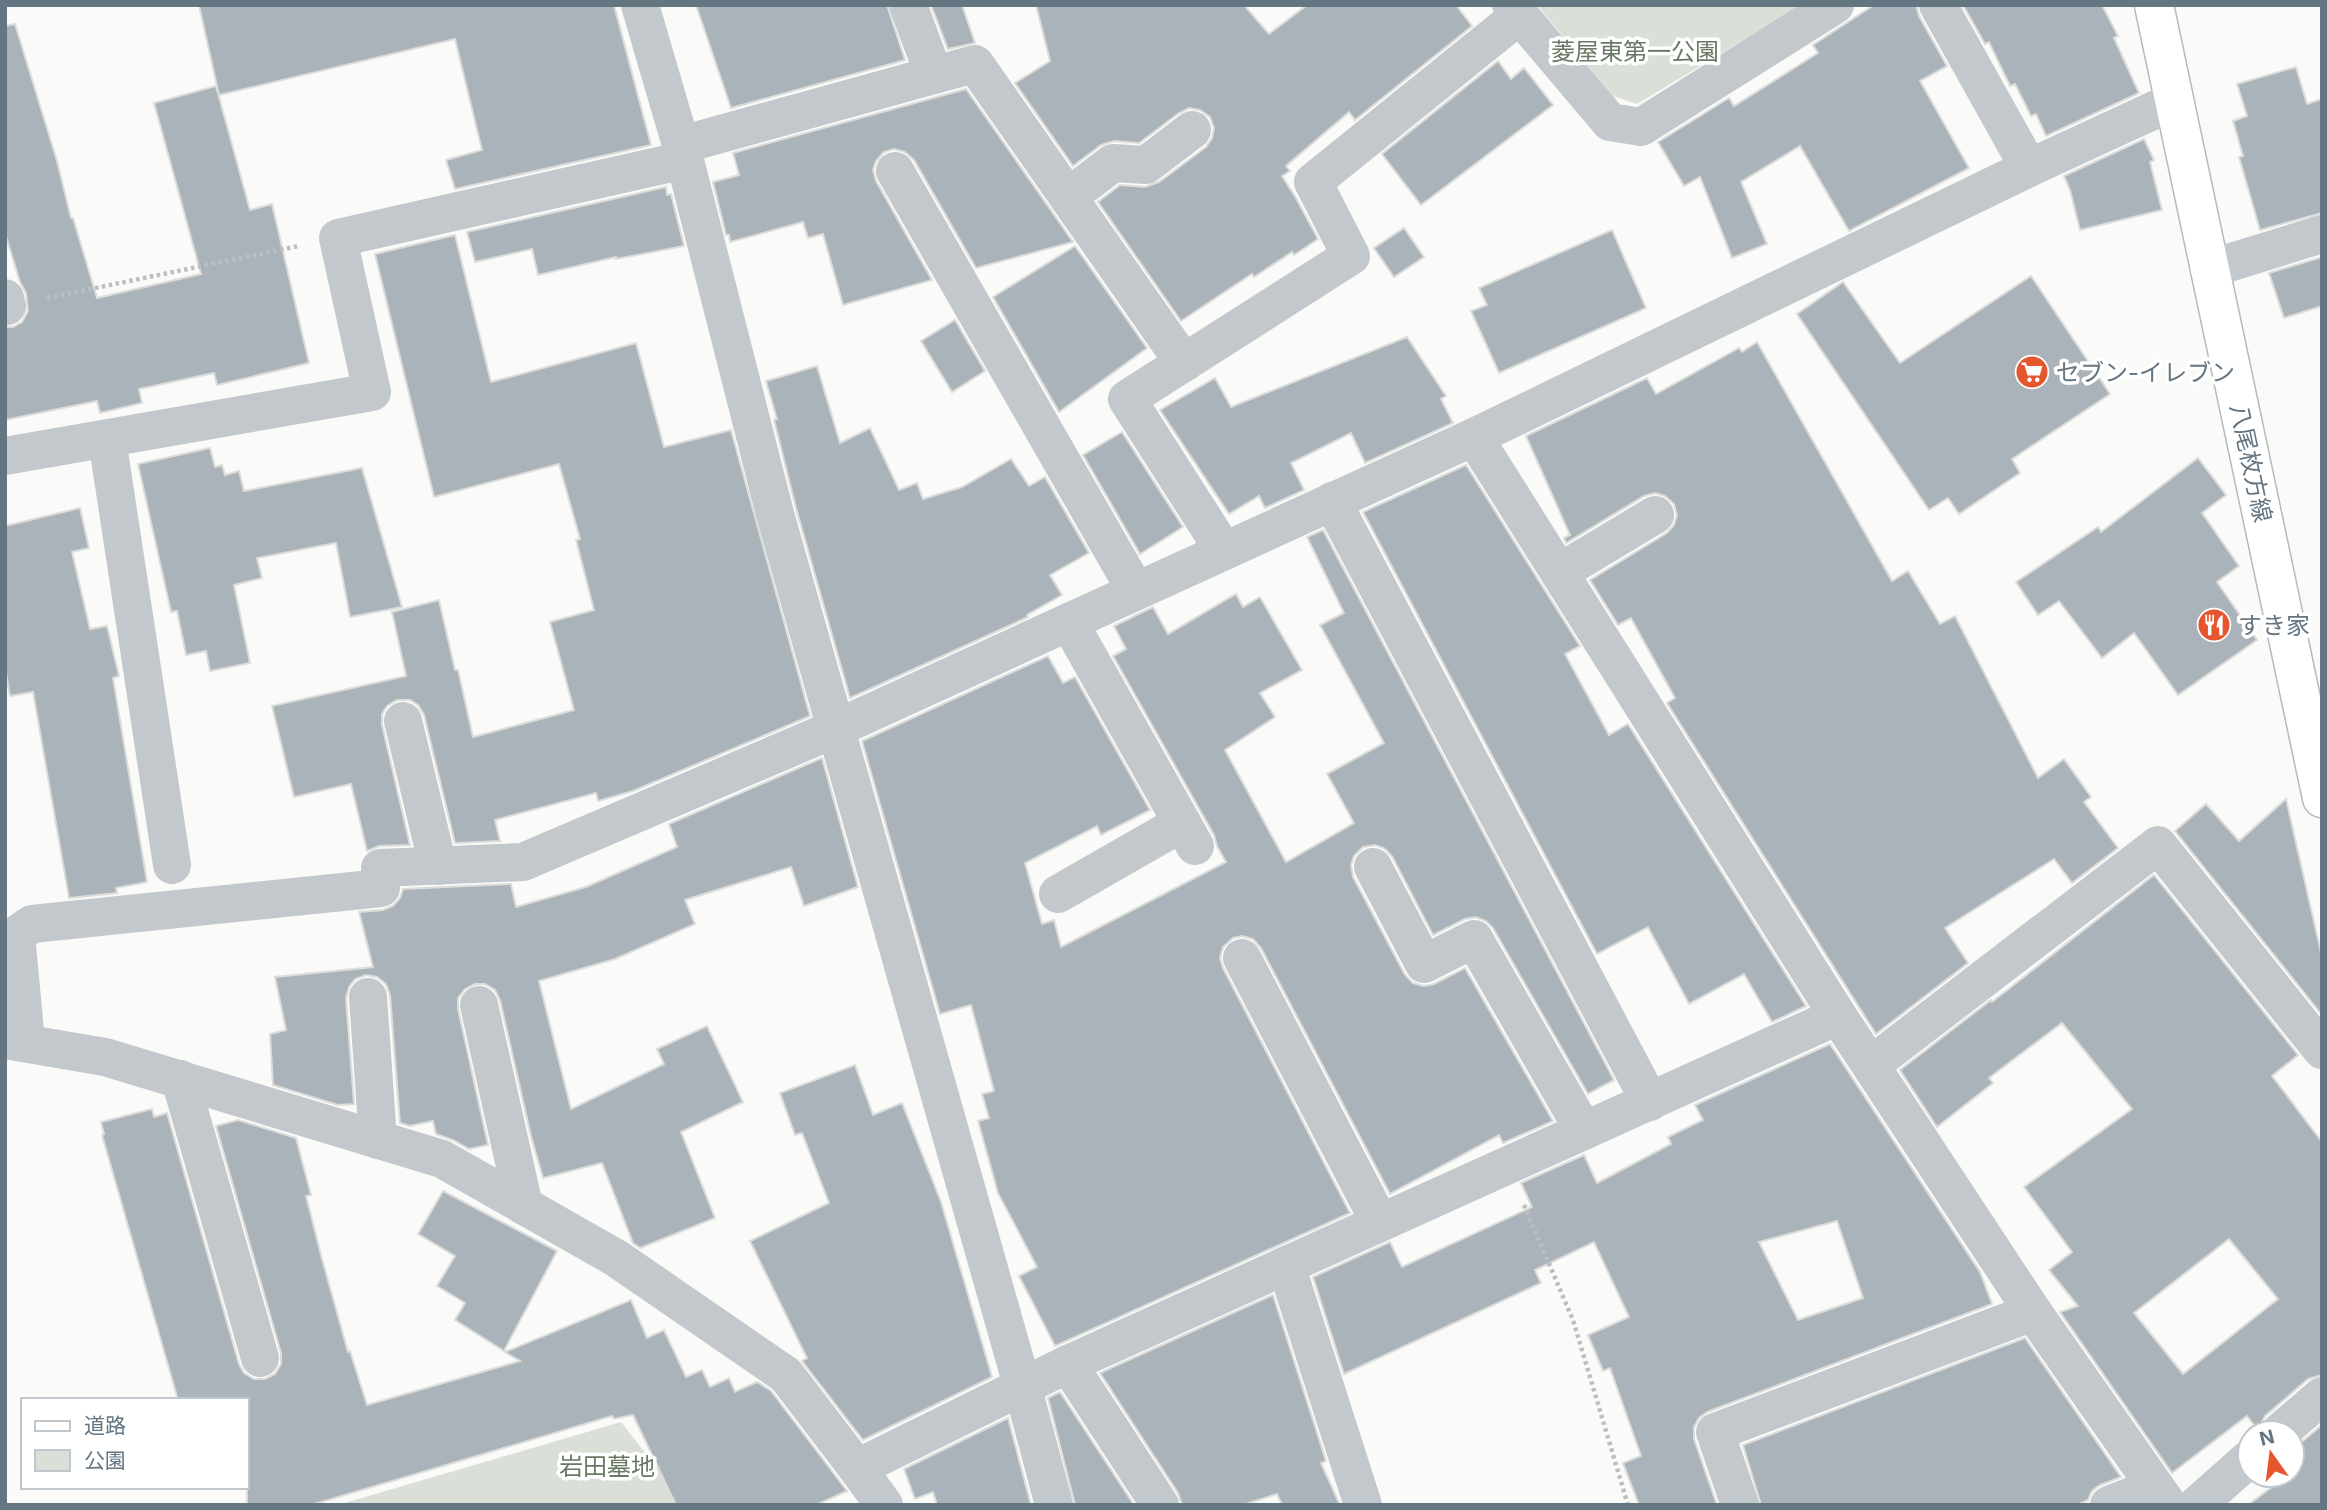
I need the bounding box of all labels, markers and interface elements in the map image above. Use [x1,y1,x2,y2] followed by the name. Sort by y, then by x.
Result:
[1551,37,1719,66] park label: 菱屋東第一公園
[2013,353,2051,391] supermarket icon: セブン-イレブン
[2056,358,2235,387] place label: セブン-イレブン
[2224,401,2278,525] street label: 八尾枚方線
[2195,606,2233,644] restaurant icon: すき家
[2238,611,2310,640] place label: すき家
[21,1398,248,1489] legend
[84,1413,126,1438] text: 道路
[2236,1419,2306,1489] north arrow
[2257,1425,2277,1451] text: N
[84,1448,126,1473] text: 公園
[559,1452,655,1481] park label: 岩田墓地

